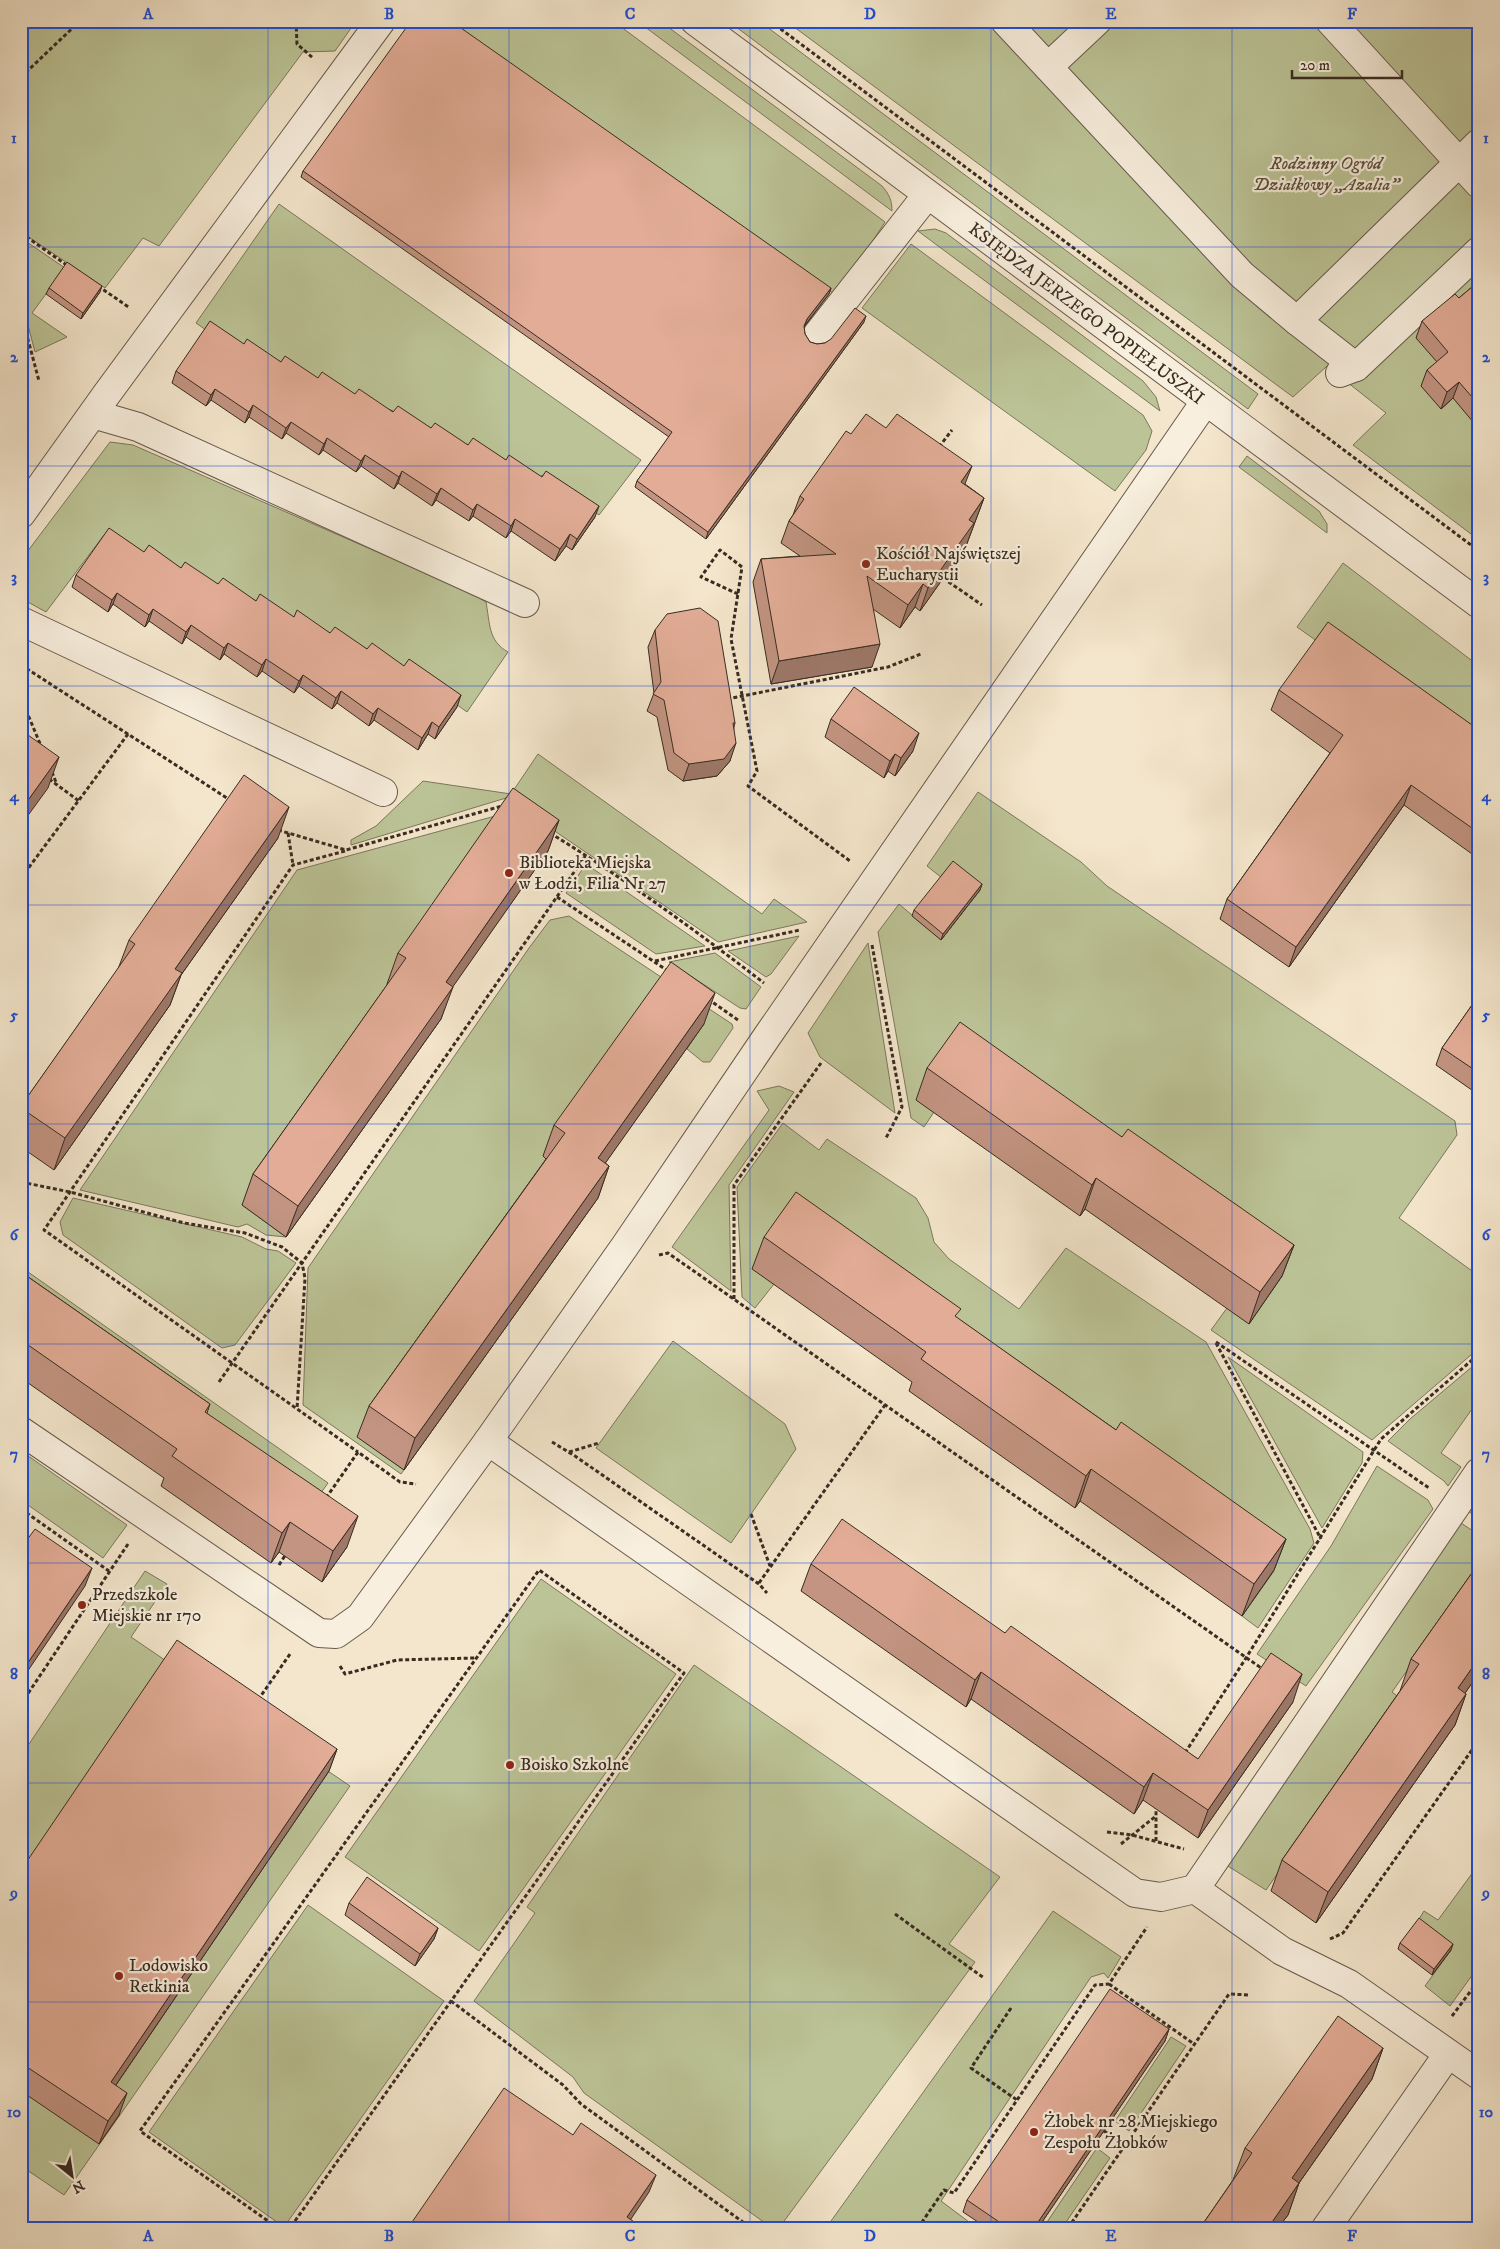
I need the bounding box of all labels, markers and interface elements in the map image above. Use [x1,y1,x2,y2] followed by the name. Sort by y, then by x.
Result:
[142,4,154,24] text: A
[384,4,394,24] text: B
[625,4,635,24] text: C
[864,4,876,24] text: D
[1105,4,1117,24] text: E
[1347,4,1357,24] text: F
[1292,48,1402,80] scale bar
[1300,56,1330,75] text: 20 m
[11,128,17,148] text: 1
[1483,128,1489,148] text: 1
[1253,153,1402,196] park label: Rodzinny Ogród Działkowy „Azalia”
[964,218,1208,410] street label: KSIĘDZA JERZEGO POPIEŁUSZKI
[10,347,19,367] text: 2
[1482,347,1491,367] text: 2
[876,543,1021,586] place label: Kościół Najświętszej Eucharystii
[860,558,872,570] marker: Kościół Najświętszej Eucharystii
[11,567,17,587] text: 3
[1483,567,1489,587] text: 3
[8,786,19,806] text: 4
[1480,786,1491,806] text: 4
[518,852,666,895] place label: Biblioteka Miejska w Łodzi, Filia Nr 27
[503,867,515,879] marker: Biblioteka Miejska w Łodzi, Filia Nr 27
[9,1005,18,1025] text: 5
[1481,1005,1490,1025] text: 5
[10,1225,20,1245] text: 6
[1482,1225,1492,1245] text: 6
[10,1444,18,1464] text: 7
[1482,1444,1490,1464] text: 7
[92,1584,202,1627] place label: Przedszkole Miejskie nr 170
[76,1599,88,1611] marker: Przedszkole Miejskie nr 170
[10,1664,18,1684] text: 8
[1482,1664,1490,1684] text: 8
[520,1754,629,1776] place label: Boisko Szkolne
[504,1759,516,1771] marker: Boisko Szkolne
[9,1883,18,1903] text: 9
[1481,1883,1490,1903] text: 9
[129,1955,208,1998] place label: Lodowisko Retkinia
[113,1970,125,1982] marker: Lodowisko Retkinia
[7,2102,22,2122] text: 10
[1479,2102,1494,2122] text: 10
[1044,2111,1218,2154] place label: Żłobek nr 28 Miejskiego Zespołu Żłobków
[1028,2126,1040,2138] marker: Żłobek nr 28 Miejskiego Zespołu Żłobków
[48,2152,98,2202] north arrow
[68,2176,87,2197] text: N
[142,2226,154,2246] text: A
[384,2226,394,2246] text: B
[625,2226,635,2246] text: C
[864,2226,876,2246] text: D
[1105,2226,1117,2246] text: E
[1347,2226,1357,2246] text: F

